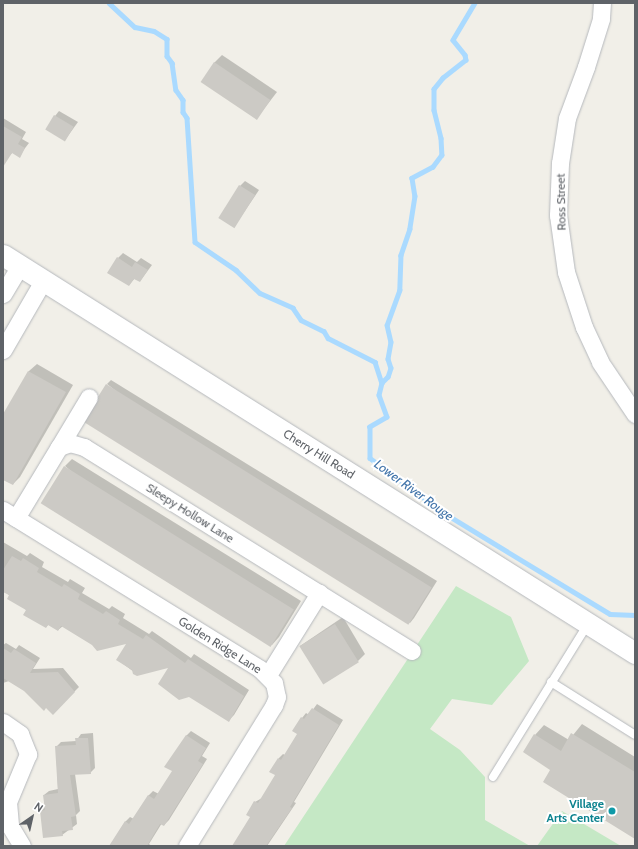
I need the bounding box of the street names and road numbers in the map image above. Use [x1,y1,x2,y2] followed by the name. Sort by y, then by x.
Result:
[553,173,569,231] street label: Ross Street
[281,426,357,482] street label: Cherry Hill Road
[144,480,236,546] street label: Sleepy Hollow Lane
[176,614,264,676] street label: Golden Ridge Lane

